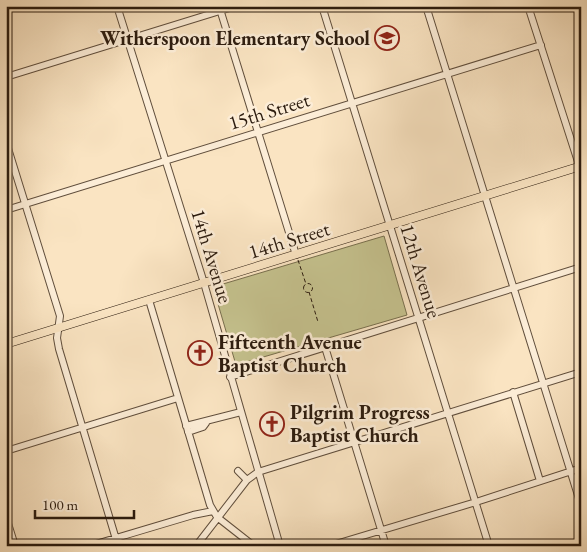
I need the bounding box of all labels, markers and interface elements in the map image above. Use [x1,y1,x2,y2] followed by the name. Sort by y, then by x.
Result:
[100,25,370,51] place label: Witherspoon Elementary School
[374,25,400,51] school or university icon: Witherspoon Elementary School
[225,86,314,136] street label: 15th Street
[185,206,239,306] street label: 14th Avenue
[245,215,334,265] street label: 14th Street
[394,221,448,321] street label: 12th Avenue
[218,329,362,378] place label: Fifteenth Avenue Baptist Church
[187,340,213,366] church icon: Fifteenth Avenue Baptist Church
[290,399,430,448] place label: Pilgrim Progress Baptist Church
[259,411,285,437] church icon: Pilgrim Progress Baptist Church
[35,487,134,519] scale bar
[42,495,79,514] text: 100 m

